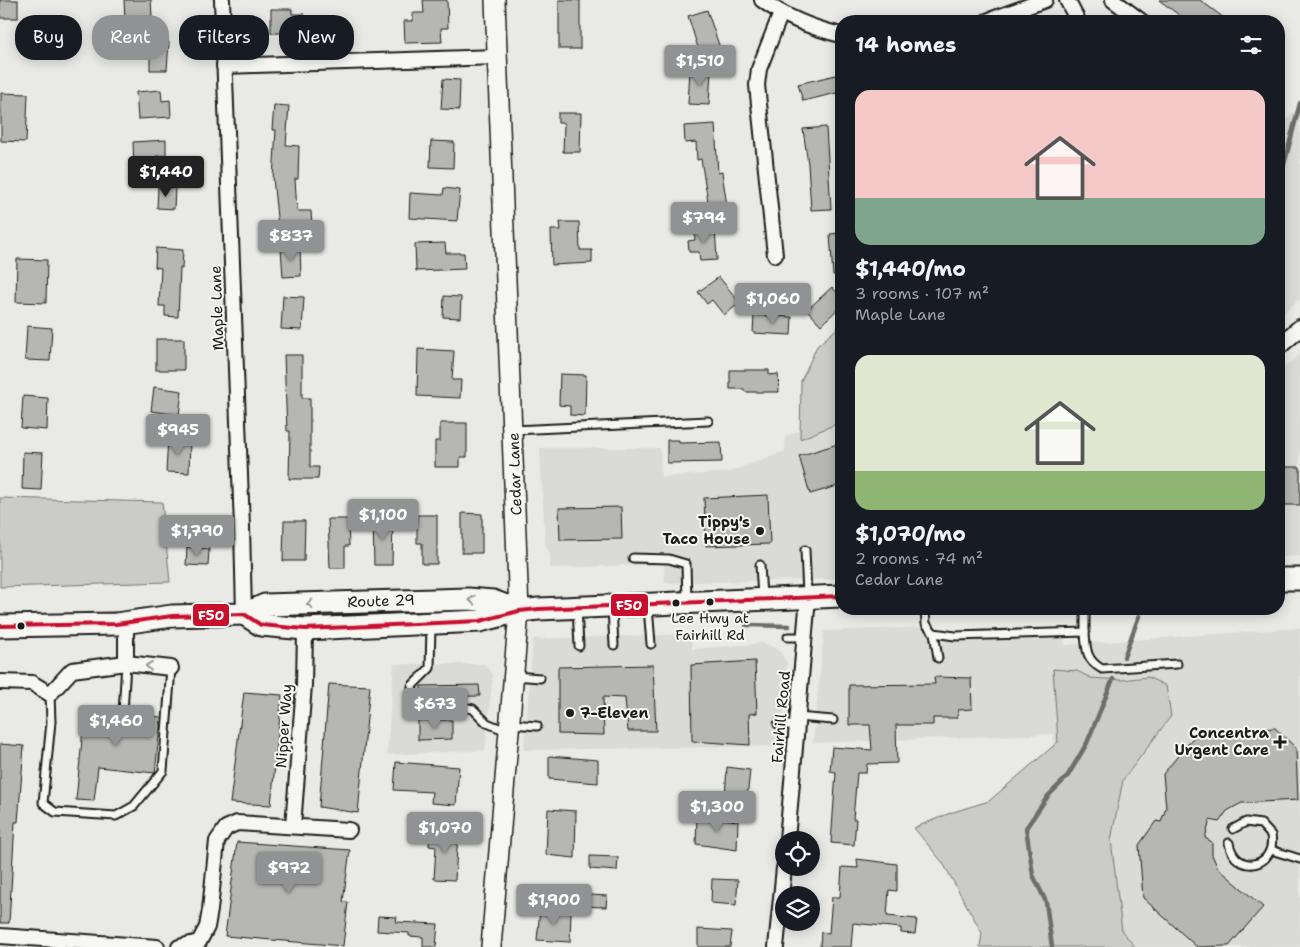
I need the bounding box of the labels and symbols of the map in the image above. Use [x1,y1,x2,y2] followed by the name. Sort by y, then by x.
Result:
[659,44,741,87] pin: $1,510
[125,156,207,198] pin: $1,440
[674,202,734,244] pin: $794
[261,220,321,262] pin: $837
[206,265,228,351] street label: Maple Lane
[732,282,814,325] pin: $1,060
[148,414,208,456] pin: $945
[504,432,526,516] street label: Cedar Lane
[342,498,424,541] pin: $1,100
[663,512,750,549] place label: Tippy's Taco House
[156,514,238,557] pin: $1,790
[754,525,766,537] marker: Tippy's Taco House
[347,590,415,612] street label: Route 29
[610,593,649,617] line badge: F50
[468,594,476,605] one-way arrow
[616,596,642,614] text: F50
[705,597,715,607] marker: Lee Hwy at Fairhill Rd
[306,598,314,609] one-way arrow
[671,598,681,608] unlabelled marker
[192,603,230,627] line badge: F50
[198,606,224,624] text: F50
[671,609,749,644] place label: Lee Hwy at Fairhill Rd
[16,621,26,631] unlabelled marker
[144,661,152,672] one-way arrow
[767,670,795,764] street label: Fairhill Road
[271,683,297,769] street label: Nipper Way
[405,688,465,730] pin: $673
[580,703,649,723] place label: 7-Eleven
[75,704,157,747] pin: $1,460
[564,707,576,719] marker: 7-Eleven
[1174,723,1270,760] place label: Concentra Urgent Care
[1273,735,1287,749] marker: Concentra Urgent Care
[676,790,758,833] pin: $1,300
[404,812,486,854] pin: $1,070
[259,852,319,894] pin: $972
[513,884,595,926] pin: $1,900

